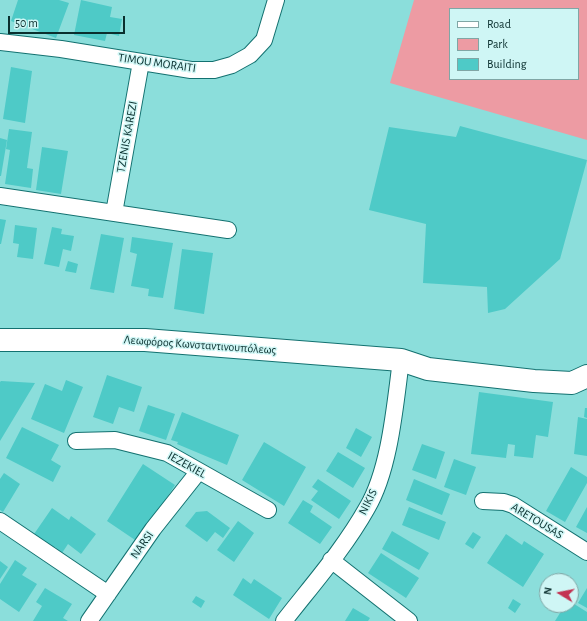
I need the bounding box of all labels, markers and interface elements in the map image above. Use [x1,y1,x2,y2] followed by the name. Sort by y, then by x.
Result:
[10,8,127,34] scale bar
[449,8,579,80] legend
[15,17,38,29] text: 50 m
[487,18,511,30] text: Road
[487,38,508,50] text: Park
[117,50,197,76] street label: TIMOU MORAITI
[487,58,527,70] text: Building
[114,100,140,174] street label: TZENIS KAREZI
[123,332,277,358] street label: Λεωφόρος Κωνσταντινουπόλεως
[165,449,209,481] street label: IEZEKIEL
[356,487,380,517] street label: NIKIS
[508,500,566,542] street label: ARETOUSAS
[127,528,157,562] street label: NARSI
[539,573,579,613] north arrow
[542,586,554,596] text: N

